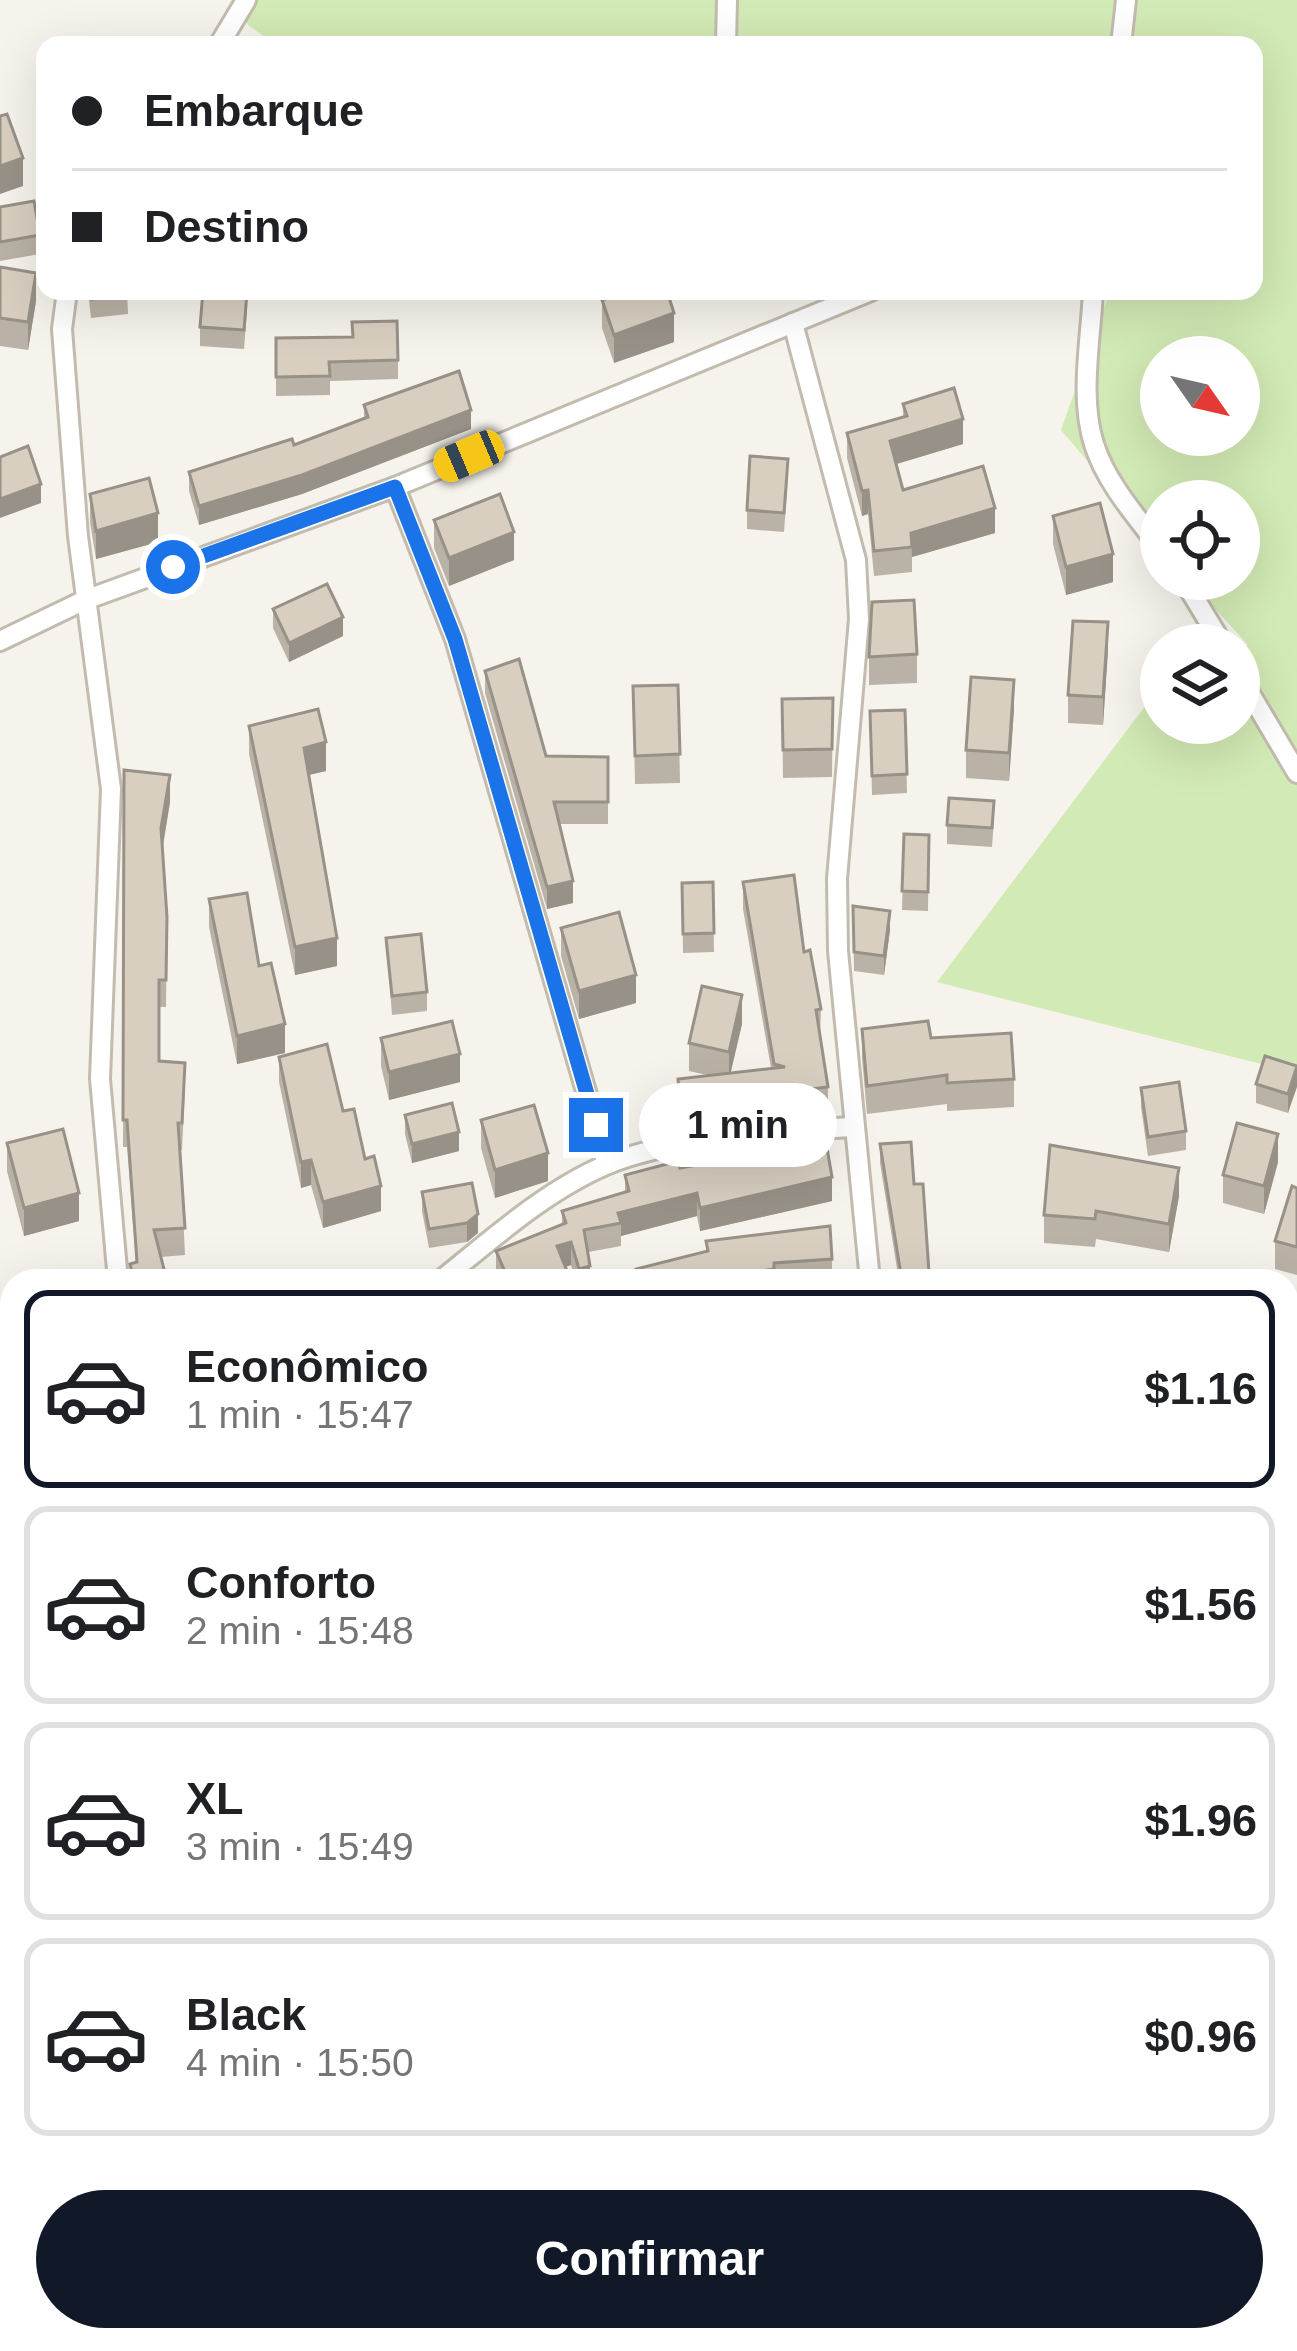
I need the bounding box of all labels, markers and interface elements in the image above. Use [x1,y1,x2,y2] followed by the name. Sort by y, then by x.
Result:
[144,85,364,136] text: Embarque
[144,201,309,252] text: Destino
[1140,336,1260,456] north arrow
[1140,336,1260,744] map controls
[429,425,509,487] car
[1140,480,1260,600] button: locate
[146,540,200,594] route start
[1140,624,1260,744] button: layers
[638,1083,836,1167] callout: 1 min
[569,1098,623,1152] route end
[687,1103,789,1146] text: 1 min
[42,1335,150,1443] icon: car
[186,1341,429,1392] text: Econômico
[1144,1363,1257,1414] text: $1.16
[186,1393,414,1436] text: 1 min · 15:47
[42,1551,150,1659] icon: car
[186,1557,376,1608] text: Conforto
[1144,1579,1257,1630] text: $1.56
[186,1609,414,1652] text: 2 min · 15:48
[42,1767,150,1875] icon: car
[186,1773,244,1824] text: XL
[1144,1795,1257,1846] text: $1.96
[186,1825,414,1868] text: 3 min · 15:49
[42,1983,150,2091] icon: car
[186,1989,306,2040] text: Black
[1144,2011,1257,2062] text: $0.96
[186,2041,414,2084] text: 4 min · 15:50
[36,2190,1263,2328] button: Confirmar

